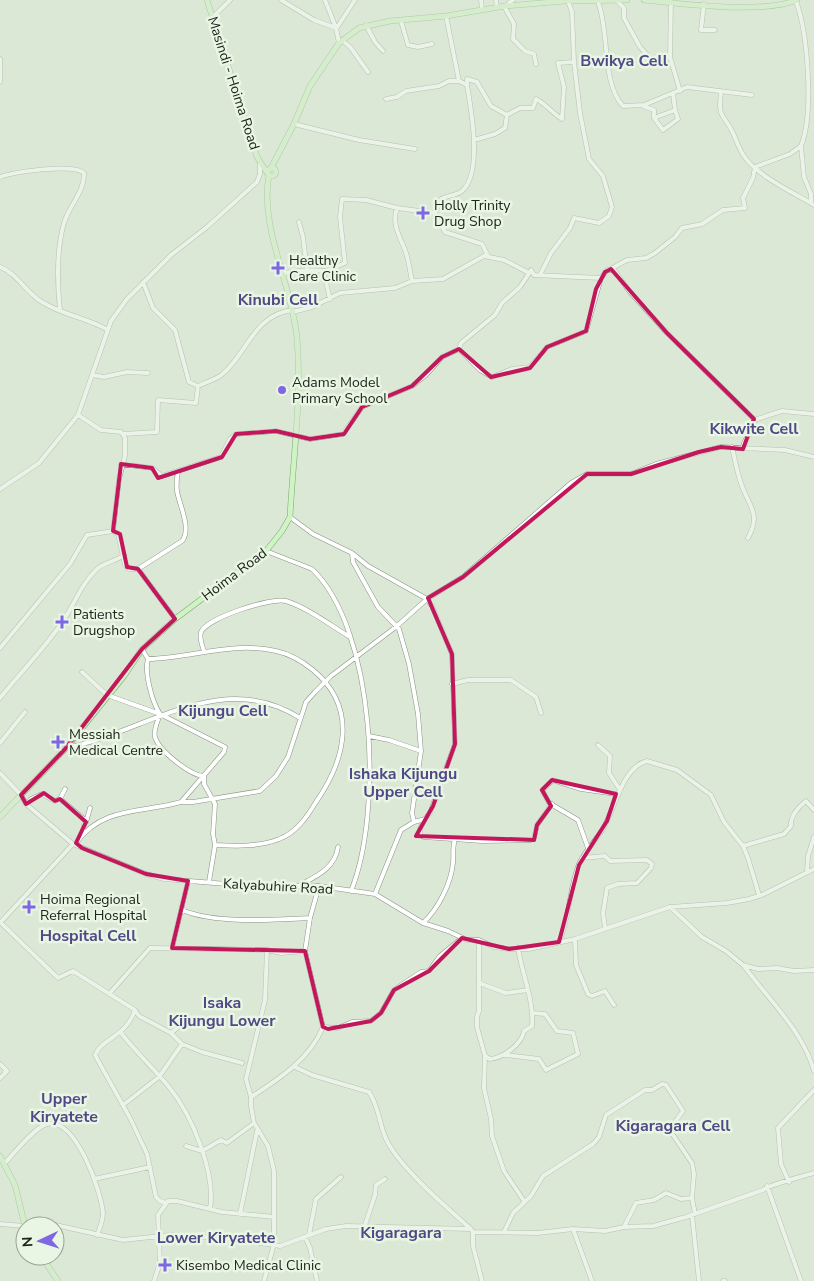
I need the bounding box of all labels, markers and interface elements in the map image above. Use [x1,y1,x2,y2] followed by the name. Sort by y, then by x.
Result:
[203,14,264,152] street label: Masindi - Hoima Road
[580,50,668,72] district label: Bwikya Cell
[434,196,511,231] place label: Holly Trinity Drug Shop
[416,206,430,220] marker: Holly Trinity Drug Shop
[289,251,357,286] place label: Healthy Care Clinic
[271,261,285,275] marker: Healthy Care Clinic
[238,289,318,311] district label: Kinubi Cell
[292,373,388,408] place label: Adams Model Primary School
[276,384,288,396] marker: Adams Model Primary School
[710,418,798,440] district label: Kikwite Cell
[198,544,271,605] street label: Hoima Road
[73,605,135,640] place label: Patients Drugshop
[55,615,69,629] marker: Patients Drugshop
[178,700,268,722] district label: Kijungu Cell
[69,725,163,760] place label: Messiah Medical Centre
[51,735,65,749] marker: Messiah Medical Centre
[349,763,457,803] district label: Ishaka Kijungu Upper Cell
[222,874,334,899] street label: Kalyabuhire Road
[40,890,148,925] place label: Hoima Regional Referral Hospital
[22,900,36,914] marker: Hoima Regional Referral Hospital
[40,925,136,947] district label: Hospital Cell
[168,992,276,1032] district label: Isaka Kijungu Lower
[30,1088,98,1128] district label: Upper Kiryatete
[616,1115,730,1137] district label: Kigaragara Cell
[15,1216,65,1266] north arrow
[360,1222,442,1244] district label: Kigaragara
[157,1227,276,1249] district label: Lower Kiryatete
[18,1236,37,1248] text: N
[176,1256,321,1275] place label: Kisembo Medical Clinic
[158,1258,172,1272] marker: Kisembo Medical Clinic

